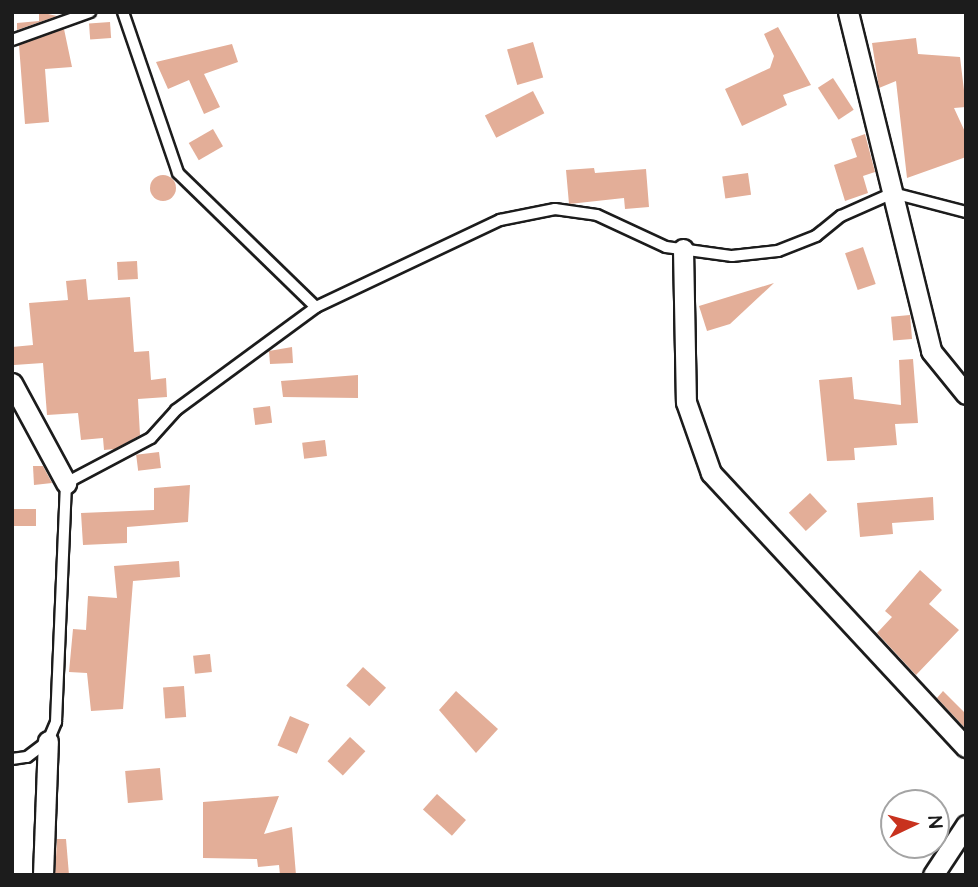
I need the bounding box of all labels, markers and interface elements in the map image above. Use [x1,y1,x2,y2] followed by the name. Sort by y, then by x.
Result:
[880,789,950,859] north arrow
[920,815,948,829] text: N

